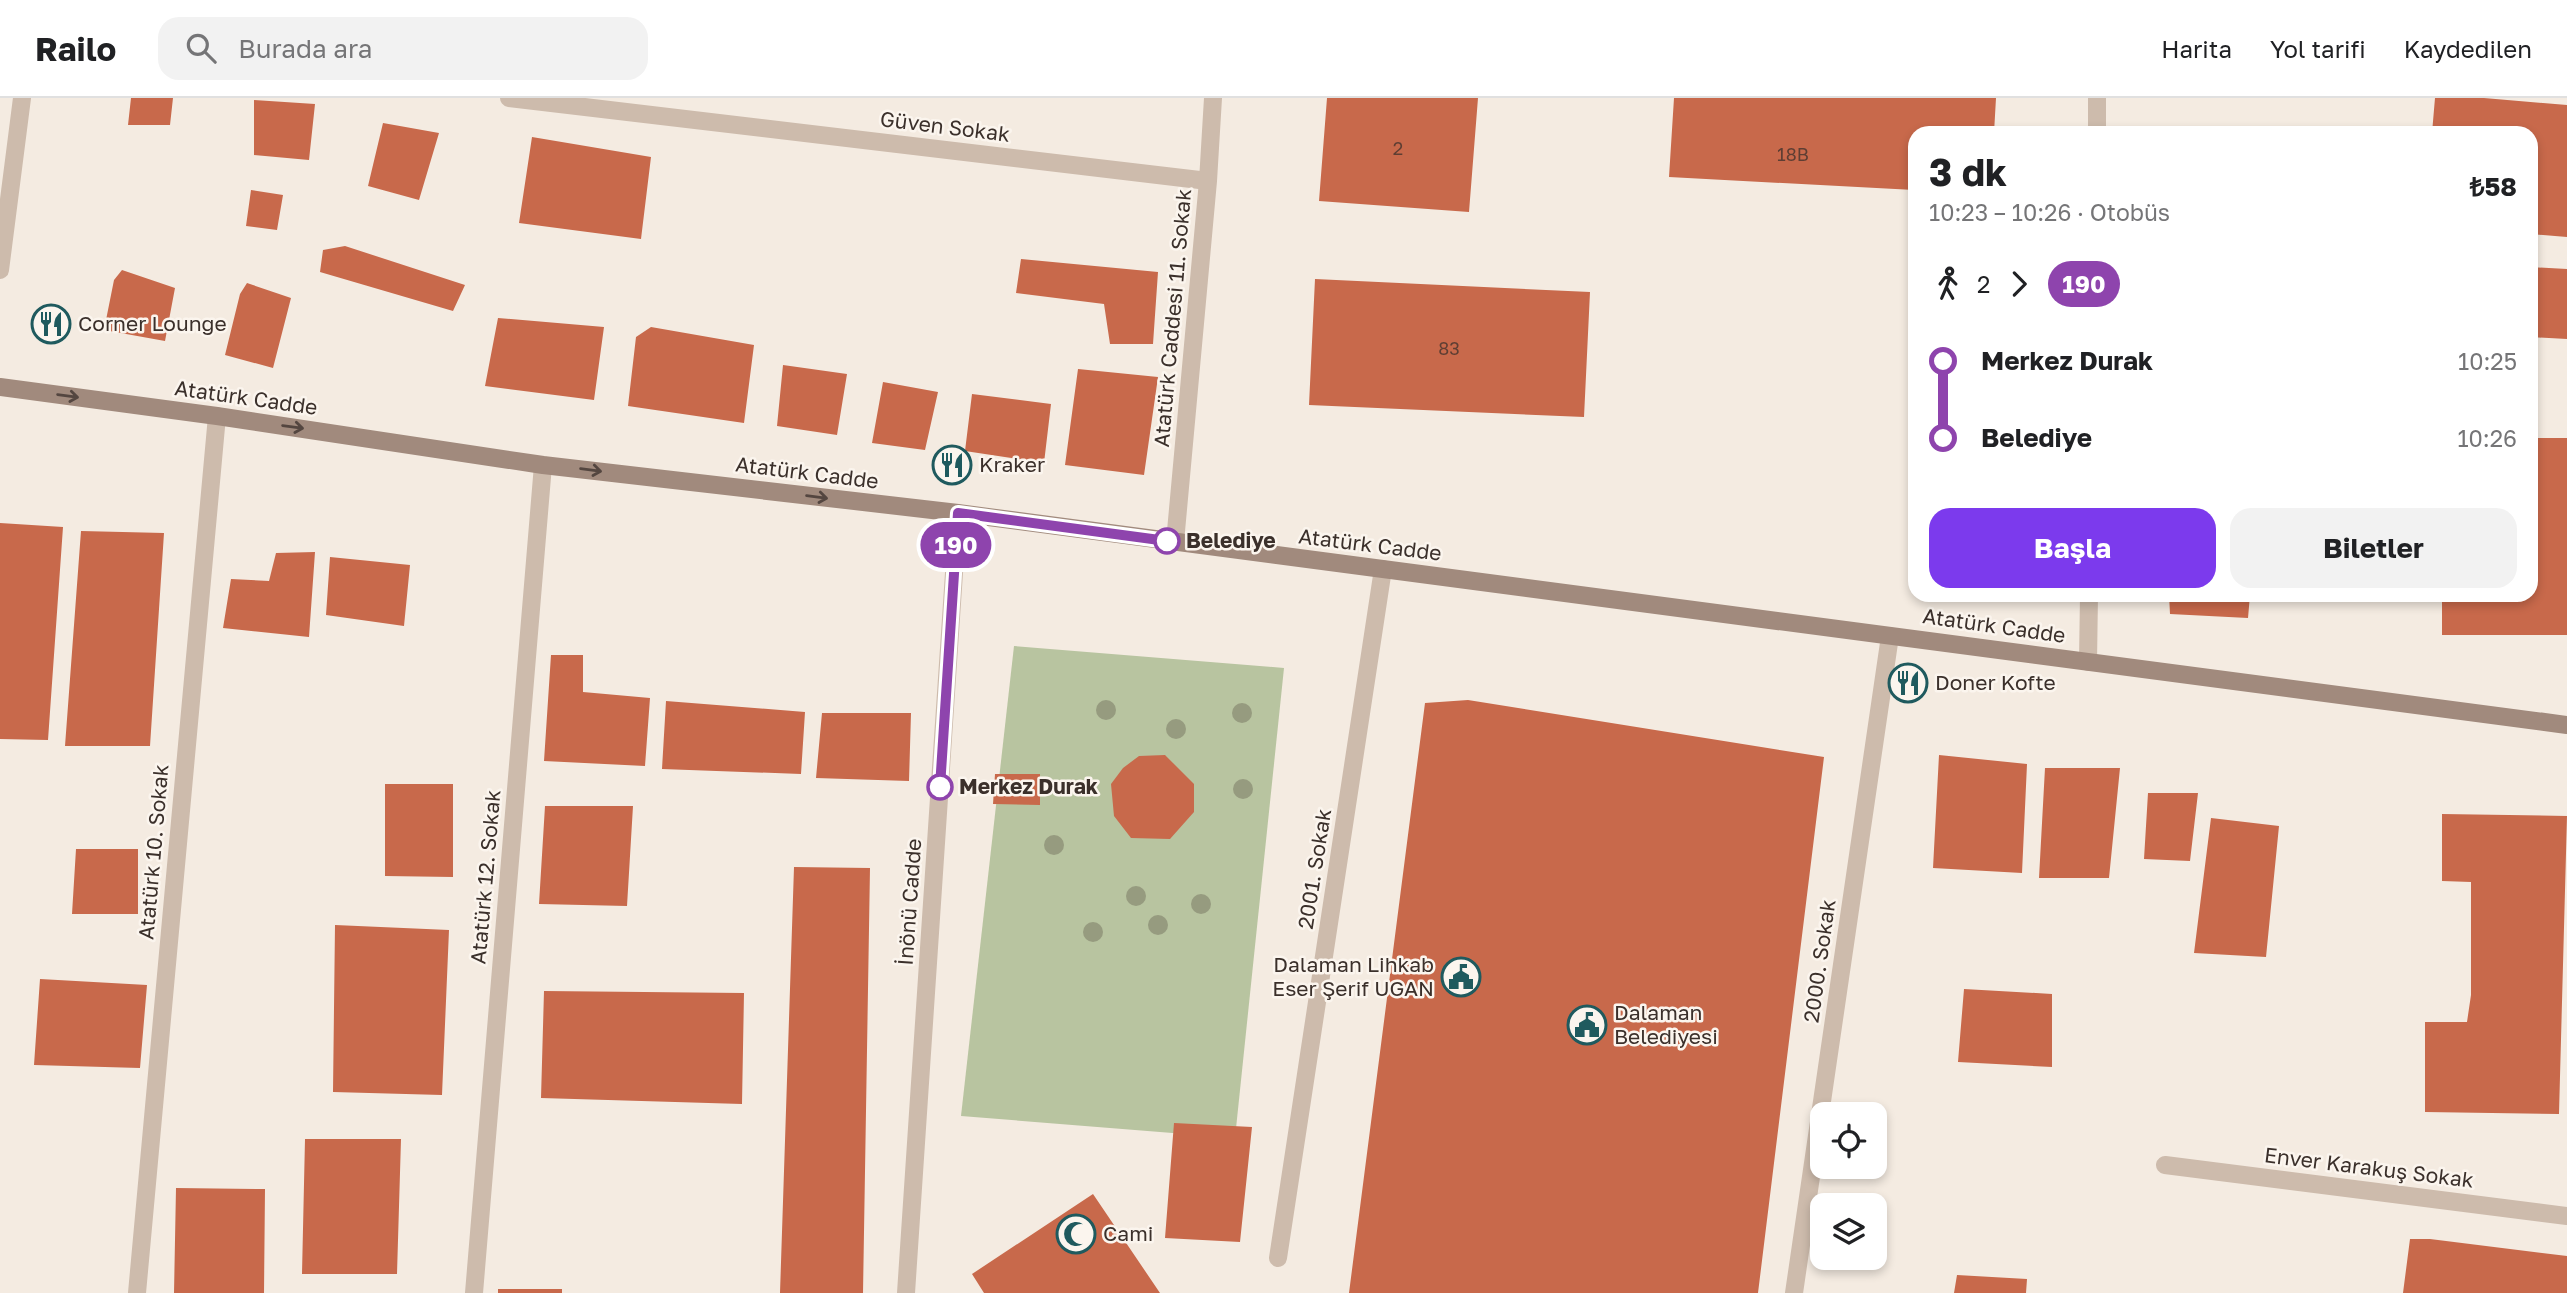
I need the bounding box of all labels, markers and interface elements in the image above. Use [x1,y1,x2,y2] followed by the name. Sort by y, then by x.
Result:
[158,17,648,80] search box
[35,29,116,68] text: Railo
[182,29,220,67] icon: search
[238,33,373,64] text: Burada ara
[2161,34,2232,63] text: Harita
[2270,34,2366,63] text: Yol tarifi
[2404,34,2532,63] text: Kaydedilen
[879,105,1012,147] street label: Güven Sokak
[1393,137,1403,159] house number: 2
[1777,143,1809,165] house number: 18B
[1929,149,2007,194] text: 3 dk
[2470,171,2517,202] text: ₺58
[1148,188,1196,448] street label: Atatürk Caddesi 11. Sokak
[1929,198,2170,226] text: 10:23 – 10:26 · Otobüs
[1929,265,1967,303] icon: walk
[2000,265,2038,303] icon: forward
[2062,269,2106,298] text: 190
[1977,270,1990,298] text: 2
[30,303,72,345] restaurant icon: Corner Lounge
[78,310,227,336] place label: Corner Lounge
[1438,337,1460,359] house number: 83
[1981,345,2153,376] text: Merkez Durak
[2458,347,2517,375] text: 10:25
[173,374,319,420] street label: Atatürk Cadde
[56,390,78,403] one-way arrow
[281,421,304,434] one-way arrow
[1981,422,2092,453] text: Belediye
[2457,424,2517,452] text: 10:26
[931,444,973,486] restaurant icon: Kraker
[734,450,880,494] street label: Atatürk Cadde
[979,451,1045,477] place label: Kraker
[579,464,602,477] one-way arrow
[805,490,828,503] one-way arrow
[1929,508,2216,588] button: Başla
[2230,508,2517,588] button: Biletler
[916,522,996,568] line badge: 190
[1297,522,1443,566] street label: Atatürk Cadde
[1186,527,1276,553] place label: Belediye
[1154,528,1180,554] marker: Belediye
[934,530,978,559] text: 190
[1921,602,2067,648] street label: Atatürk Cadde
[1887,662,1929,704] restaurant icon: Doner Kofte
[1935,669,2056,695] place label: Doner Kofte
[132,763,174,941] street label: Atatürk 10. Sokak
[959,773,1098,799] place label: Merkez Durak
[927,774,953,800] marker: Merkez Durak
[464,788,506,965] street label: Atatürk 12. Sokak
[1292,807,1336,931] street label: 2001. Sokak
[892,838,926,966] street label: İnönü Cadde
[1797,897,1841,1024] street label: 2000. Sokak
[1272,951,1434,1001] place label: Dalaman Lihkab Eser Şerif UGAN
[1440,956,1482,998] public building icon: Dalaman Lihkab Eser Şerif UGAN
[1614,999,1718,1049] place label: Dalaman Belediyesi
[1566,1004,1608,1046] public building icon: Dalaman Belediyesi
[1810,1102,1887,1270] map controls
[1810,1102,1887,1179] button: locate
[2263,1141,2475,1193] street label: Enver Karakuş Sokak
[1810,1193,1887,1270] button: layers
[1055,1213,1097,1255] mosque icon: Cami
[1103,1220,1153,1246] place label: Cami

